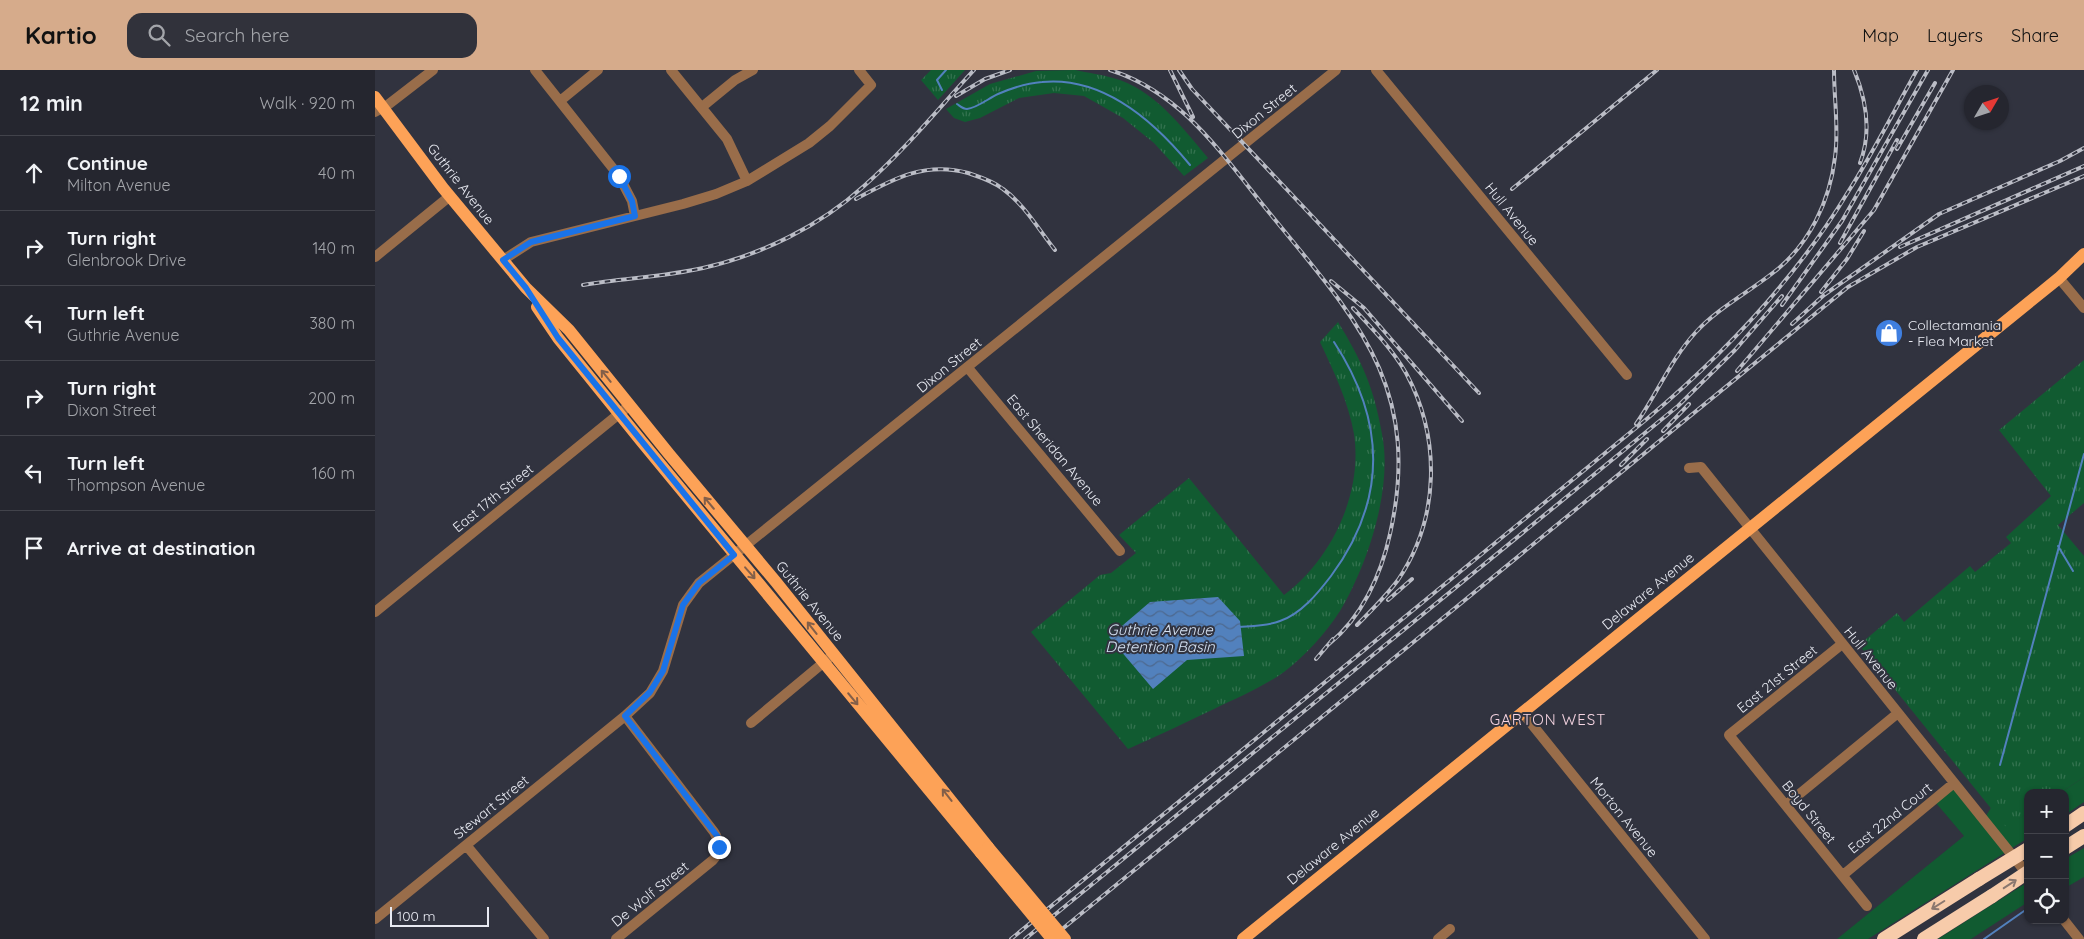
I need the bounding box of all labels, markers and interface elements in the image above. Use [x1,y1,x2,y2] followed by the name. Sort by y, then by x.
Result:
[127,13,477,58] search box
[25,20,97,50] text: Kartio
[145,21,173,49] icon: search
[185,23,290,47] text: Search here
[1862,24,1899,47] text: Map
[1927,24,1983,47] text: Layers
[2011,24,2059,47] text: Share
[1228,79,1300,143] street label: Dixon Street
[1964,85,2009,130] north arrow
[20,90,83,116] text: 12 min
[260,93,355,113] text: Walk · 920 m
[424,140,498,228] street label: Guthrie Avenue
[67,151,148,175] text: Continue
[20,159,48,187] icon: ahead
[318,163,355,183] text: 40 m
[608,165,631,188] route start
[67,175,171,195] text: Milton Avenue
[1481,179,1543,249] street label: Hull Avenue
[67,226,156,250] text: Turn right
[20,234,48,262] icon: right
[312,238,355,258] text: 140 m
[67,250,186,270] text: Glenbrook Drive
[67,301,145,325] text: Turn left
[20,309,48,337] icon: left
[309,313,355,333] text: 380 m
[1908,316,2001,350] place label: Collectamania - Flea Market
[1874,318,1904,348] shop icon: Collectamania - Flea Market
[67,325,179,345] text: Guthrie Avenue
[913,333,985,397] street label: Dixon Street
[601,370,612,383] one-way arrow
[67,376,156,400] text: Turn right
[20,384,48,412] icon: right
[308,388,355,408] text: 200 m
[1003,390,1107,510] street label: East Sheridan Avenue
[67,400,157,420] text: Dixon Street
[67,451,145,475] text: Turn left
[20,459,48,487] icon: left
[449,460,537,536] street label: East 17th Street
[312,463,355,483] text: 160 m
[67,475,205,495] text: Thompson Avenue
[703,496,714,509] one-way arrow
[20,534,48,562] icon: arrive
[67,536,256,560] text: Arrive at destination
[1598,548,1698,634] street label: Delaware Avenue
[772,557,848,645] street label: Guthrie Avenue
[745,567,756,580] one-way arrow
[1105,620,1215,656] water label: Guthrie Avenue Detention Basin
[807,621,818,634] one-way arrow
[1840,623,1902,693] street label: Hull Avenue
[1733,641,1821,717] street label: East 21st Street
[848,692,859,705] one-way arrow
[1490,710,1606,729] district label: GARTON WEST
[450,771,533,843] street label: Stewart Street
[1586,773,1662,861] street label: Morton Avenue
[1778,777,1840,847] street label: Boyd Street
[1844,778,1936,857] street label: East 22nd Court
[942,789,953,802] one-way arrow
[2024,789,2069,924] map controls
[2024,789,2069,834] button: +
[1283,803,1383,889] street label: Delaware Avenue
[2024,834,2069,879] button: −
[708,836,731,859] route end
[608,857,692,931] street label: De Wolf Street
[2002,879,2016,889] one-way arrow
[2024,879,2069,924] button: locate
[1932,900,1946,910] one-way arrow
[390,904,489,927] scale bar
[397,907,435,925] text: 100 m

